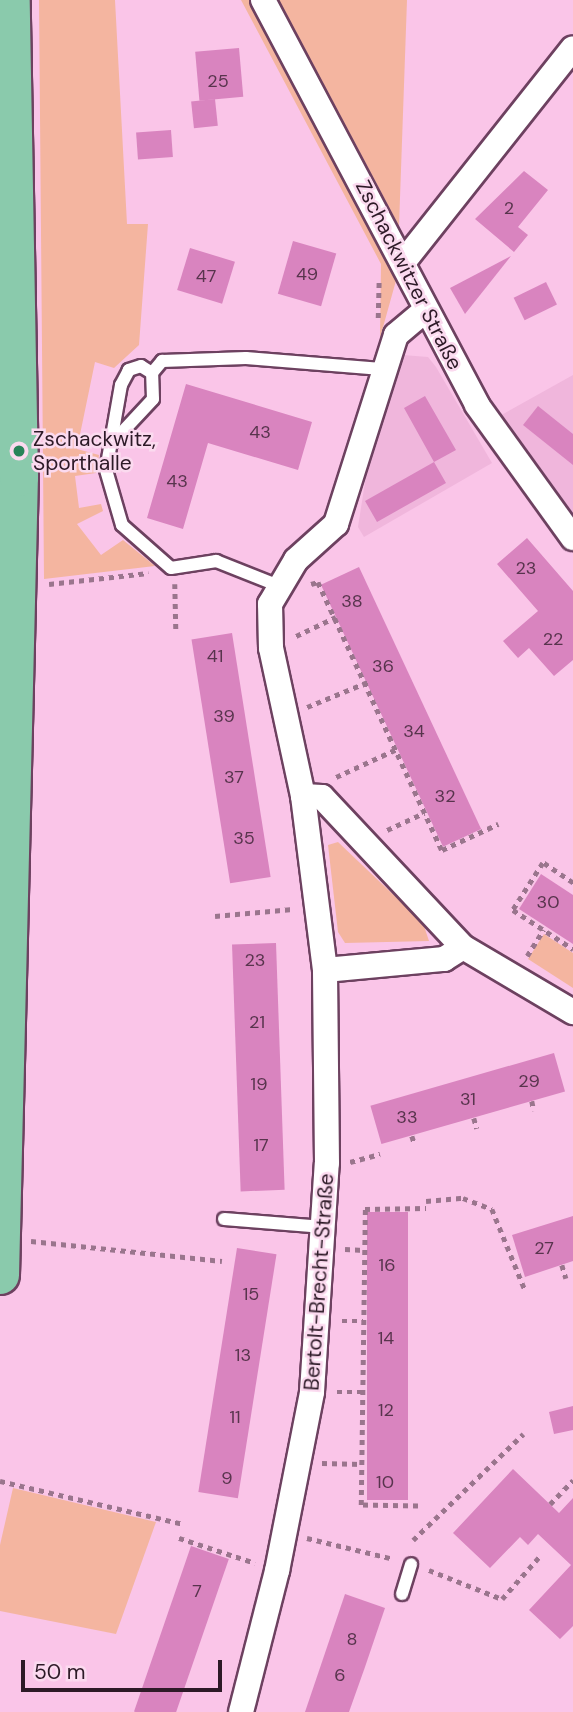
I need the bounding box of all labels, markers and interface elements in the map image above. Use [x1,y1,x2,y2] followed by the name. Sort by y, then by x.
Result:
[207,70,229,92] house number: 25
[350,176,468,374] street label: Zschackwitzer Straße
[504,197,514,219] house number: 2
[296,263,318,285] house number: 49
[196,265,216,287] house number: 47
[249,421,271,443] house number: 43
[33,426,156,476] place label: Zschackwitz, Sporthalle
[11,443,27,459] marker: Zschackwitz, Sporthalle
[166,470,188,492] house number: 43
[515,557,537,579] house number: 23
[341,590,363,612] house number: 38
[543,628,563,650] house number: 22
[207,645,223,667] house number: 41
[372,655,394,677] house number: 36
[213,705,235,727] house number: 39
[403,720,425,742] house number: 34
[224,766,244,788] house number: 37
[434,785,456,807] house number: 32
[233,827,255,849] house number: 35
[537,891,559,913] house number: 30
[244,949,266,971] house number: 23
[249,1011,265,1033] house number: 21
[518,1070,540,1092] house number: 29
[251,1073,267,1095] house number: 19
[460,1088,476,1110] house number: 31
[396,1106,418,1128] house number: 33
[253,1134,269,1156] house number: 17
[299,1172,339,1392] street label: Bertolt-Brecht-Straße
[534,1237,554,1259] house number: 27
[379,1254,395,1276] house number: 16
[243,1283,259,1305] house number: 15
[378,1327,394,1349] house number: 14
[235,1344,251,1366] house number: 13
[378,1399,394,1421] house number: 12
[229,1406,241,1428] house number: 11
[221,1467,233,1489] house number: 9
[376,1471,394,1493] house number: 10
[192,1580,202,1602] house number: 7
[347,1628,357,1650] house number: 8
[24,1646,226,1690] scale bar
[34,1658,85,1686] text: 50 m
[334,1664,346,1686] house number: 6

